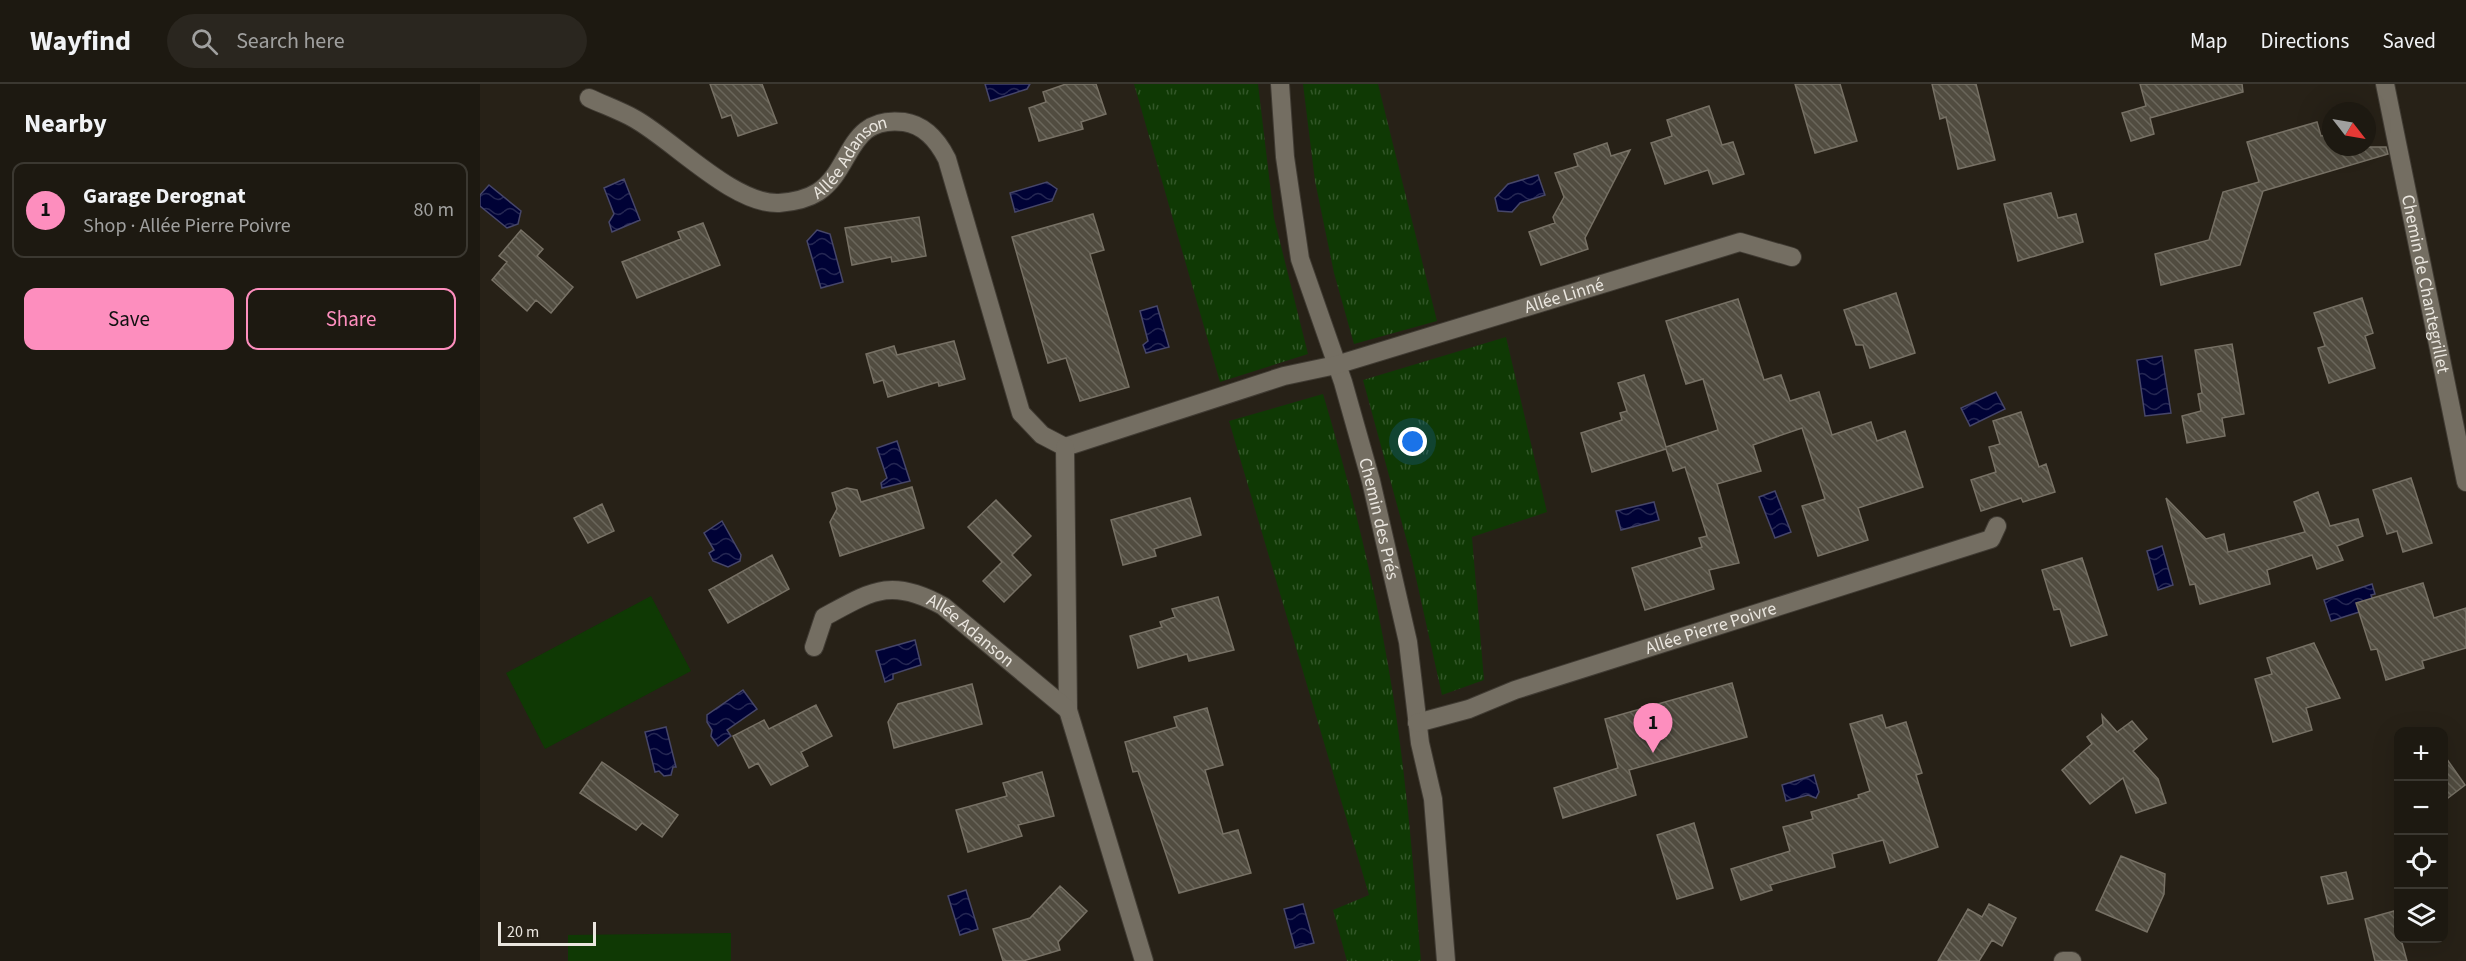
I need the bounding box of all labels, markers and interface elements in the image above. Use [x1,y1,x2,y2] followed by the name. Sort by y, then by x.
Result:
[167,14,587,68] search box
[30,21,131,61] text: Wayfind
[188,25,221,58] icon: search
[236,25,345,57] text: Search here
[2190,26,2228,56] text: Map
[2261,26,2349,56] text: Directions
[2382,26,2436,56] text: Saved
[2322,102,2376,156] north arrow
[24,105,107,142] text: Nearby
[807,110,890,205] street label: Allée Adanson
[83,180,246,212] text: Garage Derognat
[2395,192,2456,376] street label: Chemin de Chantegrillet
[40,196,51,224] text: 1
[414,196,454,224] text: 80 m
[83,212,291,240] text: Shop · Allée Pierre Poivre
[1521,272,1607,320] street label: Allée Linné
[24,288,234,350] button: Save
[246,288,456,350] button: Share
[1398,427,1427,456] your location
[1352,455,1405,582] street label: Chemin des Prés
[922,588,1020,673] street label: Allée Adanson
[1642,596,1780,661] street label: Allée Pierre Poivre
[1634,704,1672,753] pin: 1
[2394,727,2448,943] map controls
[2394,727,2448,781] button: +
[2394,781,2448,835] button: −
[2394,835,2448,889] button: locate
[2394,889,2448,943] button: layers
[498,919,596,946] scale bar
[507,921,539,943] text: 20 m

